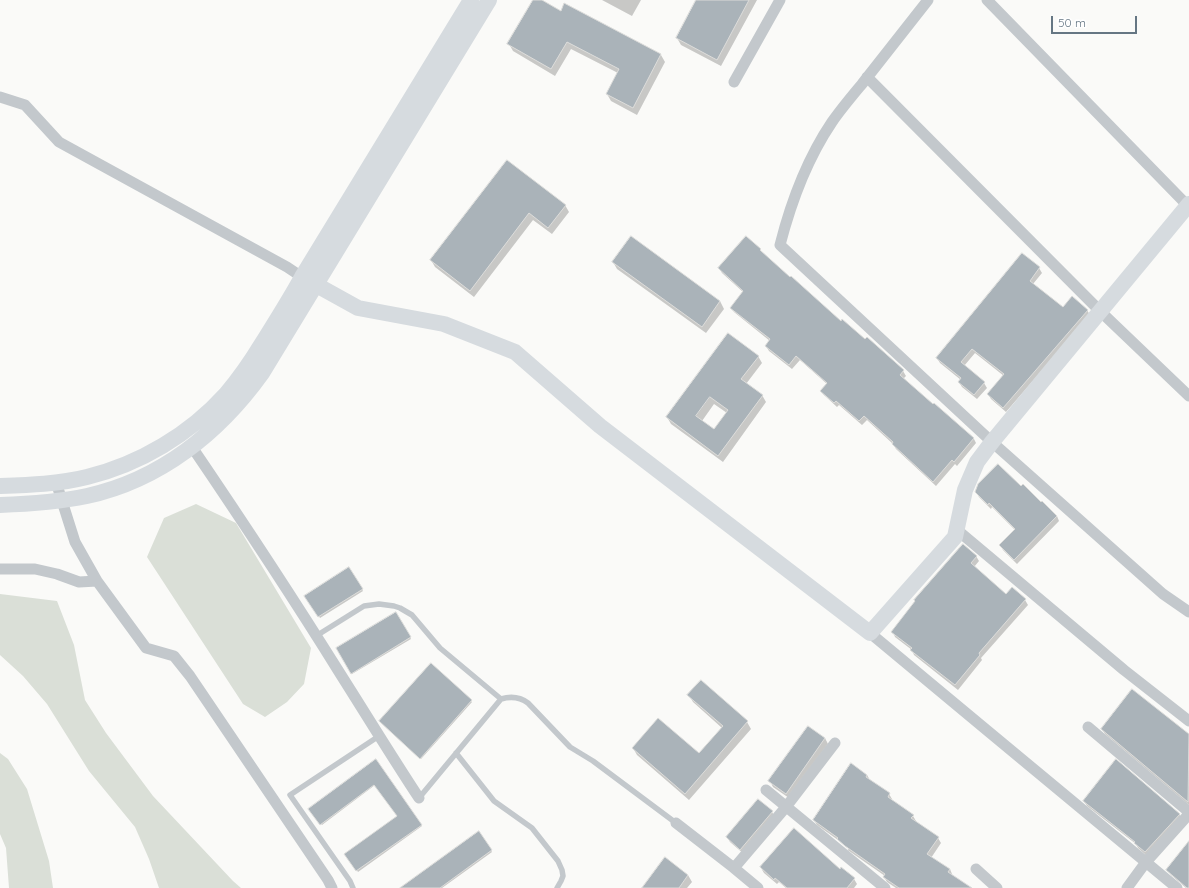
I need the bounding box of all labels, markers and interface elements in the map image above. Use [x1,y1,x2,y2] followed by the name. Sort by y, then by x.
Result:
[1053,8,1139,34] scale bar
[1058,15,1086,30] text: 50 m

